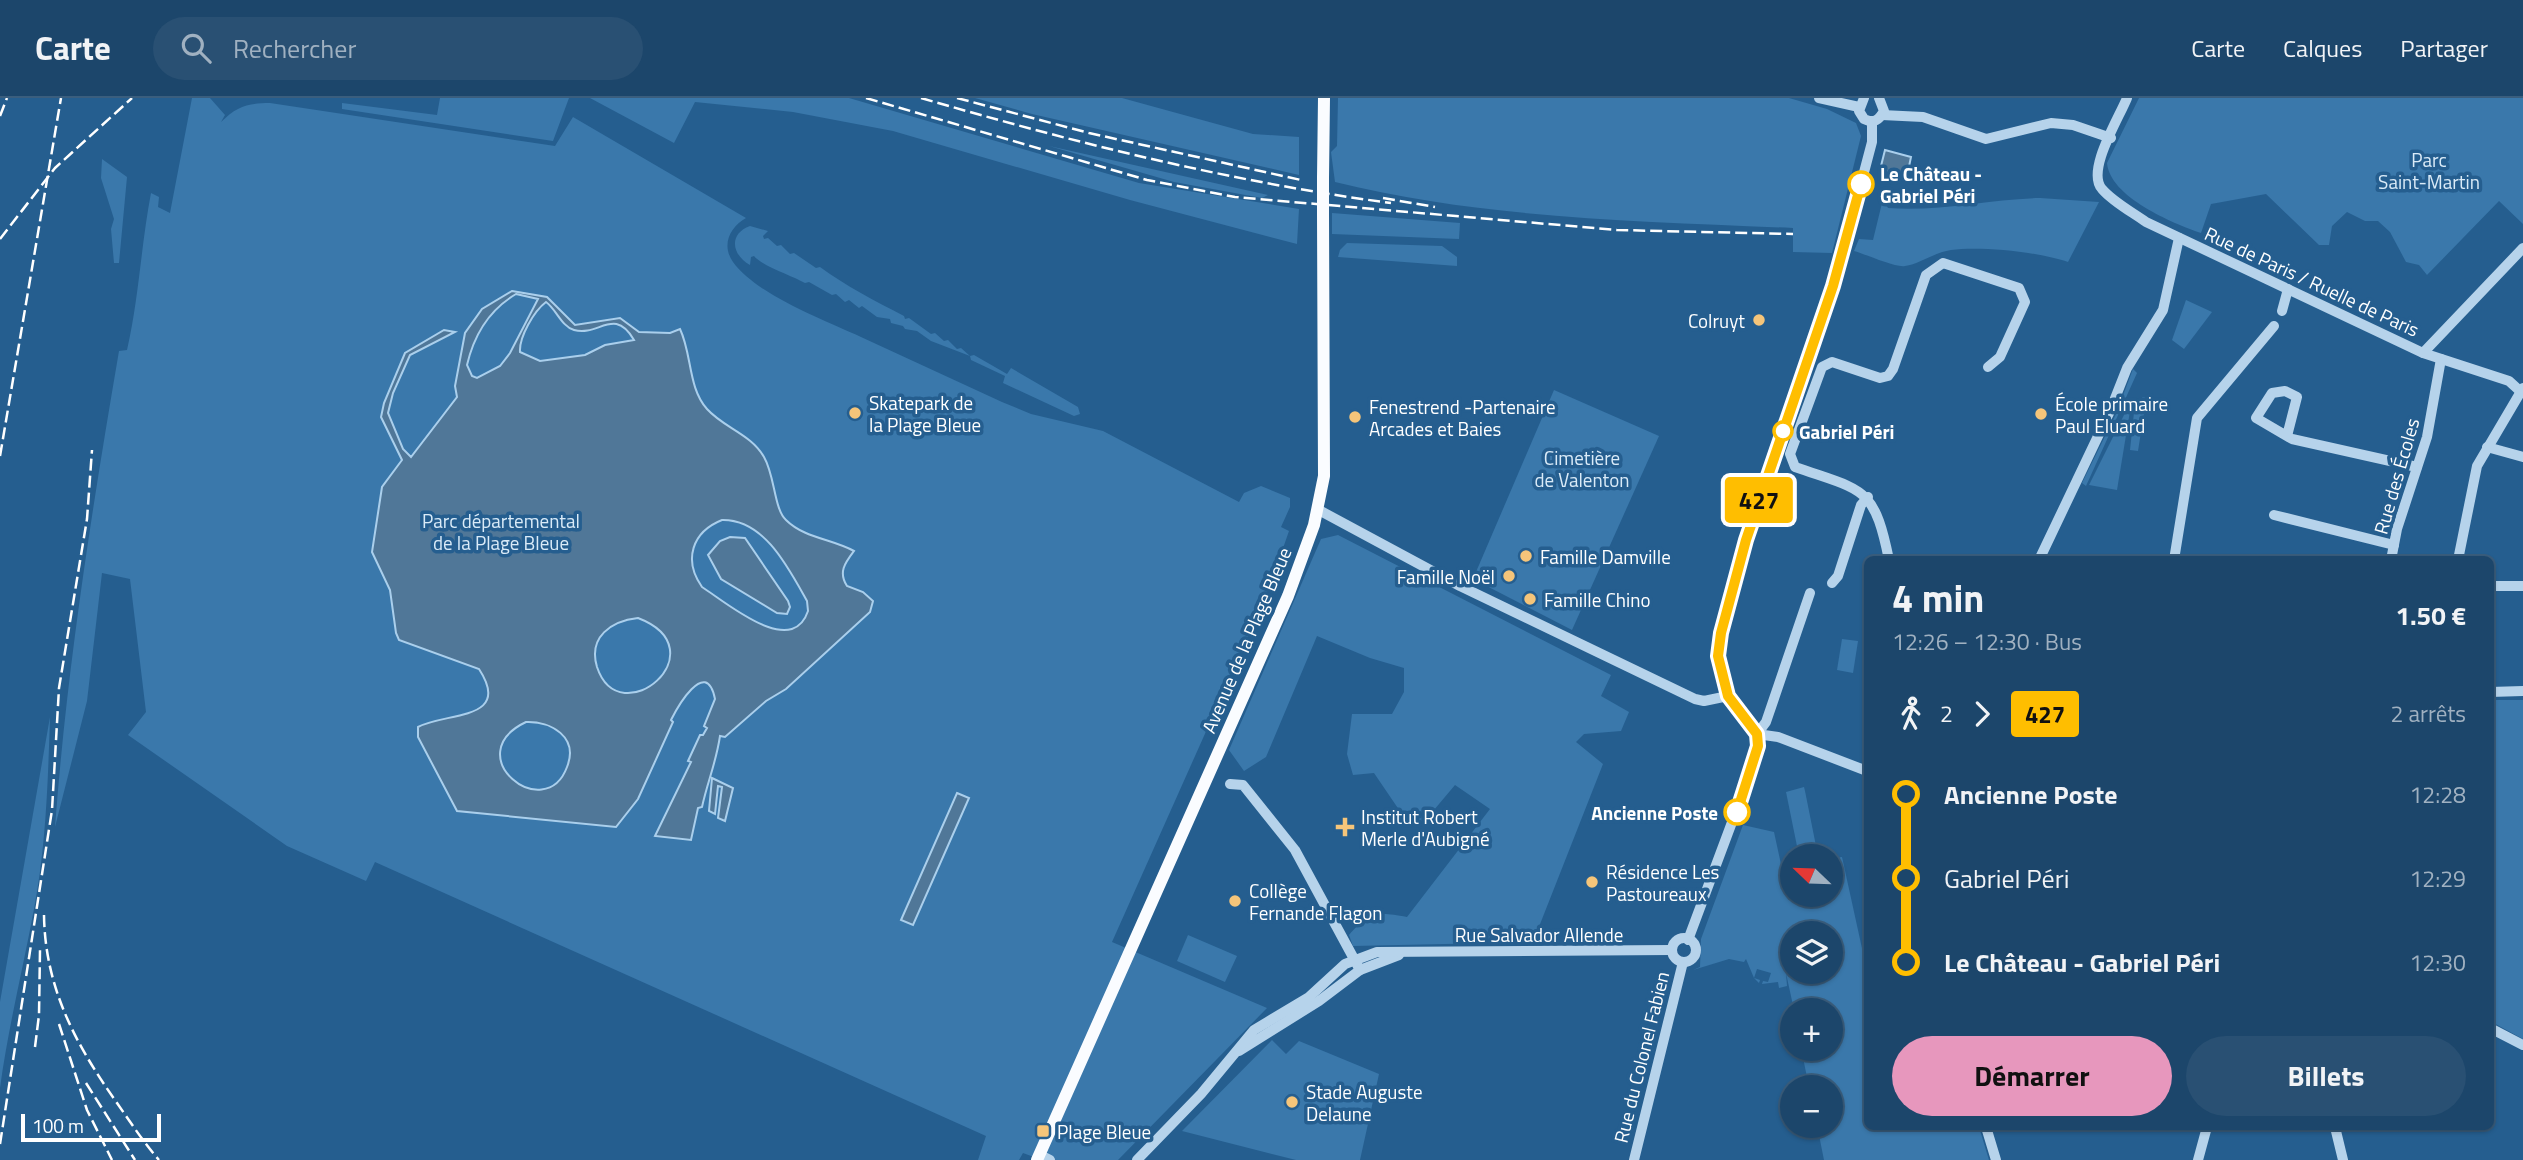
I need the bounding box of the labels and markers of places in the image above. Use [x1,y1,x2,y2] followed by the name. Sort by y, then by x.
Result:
[1880,159,1982,210] place label: Le Château - Gabriel Péri
[1848,171,1874,197] marker: Le Château - Gabriel Péri
[1688,306,1745,335] place label: Colruyt
[1751,312,1767,328] marker: Colruyt
[869,388,981,439] place label: Skatepark de la Plage Bleue
[2055,389,2168,440] place label: École primaire Paul Eluard
[1369,392,1556,443] place label: Fenestrend -Partenaire Arcades et Baies
[847,405,863,421] marker: Skatepark de la Plage Bleue
[2033,406,2049,422] marker: École primaire Paul Eluard
[1347,409,1363,425] marker: Fenestrend -Partenaire Arcades et Baies
[1799,417,1894,446] place label: Gabriel Péri
[1773,421,1793,441] marker: Gabriel Péri
[1540,542,1671,571] place label: Famille Damville
[1518,548,1534,564] marker: Famille Damville
[1397,562,1495,591] place label: Famille Noël
[1501,568,1517,584] marker: Famille Noël
[1544,585,1650,614] place label: Famille Chino
[1522,591,1538,607] marker: Famille Chino
[1591,798,1718,827] place label: Ancienne Poste
[1724,799,1750,825] marker: Ancienne Poste
[1361,802,1490,853] place label: Institut Robert Merle d'Aubigné
[1335,817,1355,837] marker: Institut Robert Merle d'Aubigné
[1606,857,1720,908] place label: Résidence Les Pastoureaux
[1584,874,1600,890] marker: Résidence Les Pastoureaux
[1249,876,1382,927] place label: Collège Fernande Flagon
[1227,893,1243,909] marker: Collège Fernande Flagon
[1306,1077,1423,1128] place label: Stade Auguste Delaune
[1284,1094,1300,1110] marker: Stade Auguste Delaune
[1057,1117,1151,1146] place label: Plage Bleue
[1035,1123,1051,1139] marker: Plage Bleue

